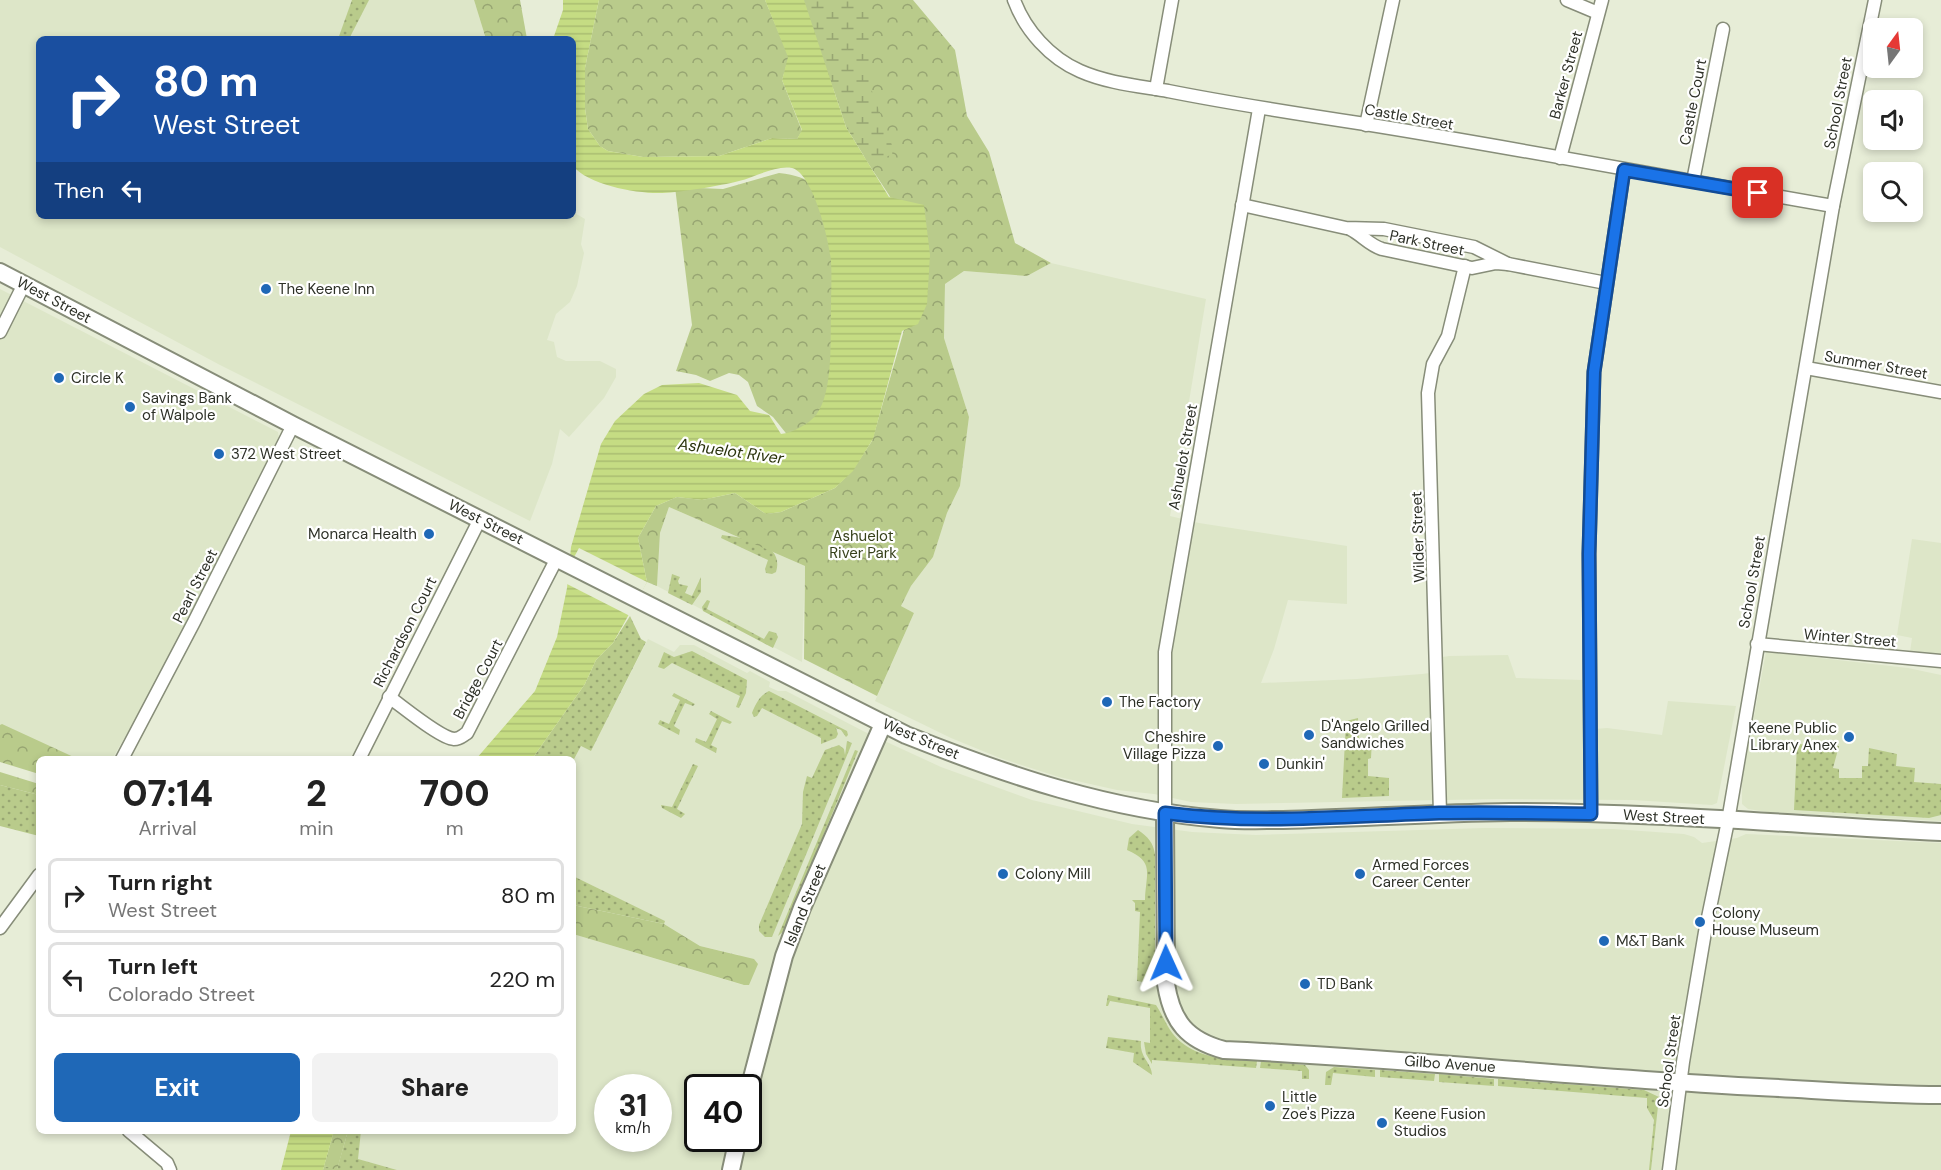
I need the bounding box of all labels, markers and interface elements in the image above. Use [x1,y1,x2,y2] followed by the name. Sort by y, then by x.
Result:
[1863,18,1923,78] north arrow
[1863,18,1923,222] map controls
[1545,29,1587,121] street label: Barker Street
[153,54,259,109] text: 80 m
[1819,55,1857,151] street label: School Street
[1675,57,1711,147] street label: Castle Court
[54,60,132,138] icon: right
[1863,90,1923,150] button: sound
[1363,99,1455,135] street label: Castle Street
[153,107,300,142] text: West Street
[1863,162,1923,222] button: search
[1732,167,1783,218] pin
[116,174,149,207] icon: left
[54,176,104,205] text: Then
[1741,176,1774,209] icon: arrive
[1388,225,1466,261] street label: Park Street
[13,272,95,328] street label: West Street
[278,279,375,299] place label: The Keene Inn
[259,282,273,296] marker: The Keene Inn
[1823,346,1929,384] street label: Summer Street
[71,368,124,388] place label: Circle K
[52,371,66,385] marker: Circle K
[142,388,232,425] place label: Savings Bank of Walpole
[123,400,137,414] marker: Savings Bank of Walpole
[1164,402,1202,512] street label: Ashuelot Street
[676,433,786,469] water label: Ashuelot River
[231,444,342,464] place label: 372 West Street
[212,447,226,461] marker: 372 West Street
[1406,491,1430,583] street label: Wilder Street
[445,495,527,550] street label: West Street
[308,524,417,544] place label: Monarca Health
[829,526,897,563] park label: Ashuelot River Park
[422,527,436,541] marker: Monarca Health
[1734,534,1770,630] street label: School Street
[168,546,222,626] street label: Pearl Street
[369,573,441,691] street label: Richardson Court
[1803,624,1897,652] street label: Winter Street
[449,635,508,722] street label: Bridge Court
[1119,692,1202,712] place label: The Factory
[1100,695,1114,709] marker: The Factory
[879,714,963,764] street label: West Street
[1321,716,1429,753] place label: D'Angelo Grilled Sandwiches
[1748,718,1838,755] place label: Keene Public Library Anex
[1123,727,1206,764] place label: Cheshire Village Pizza
[1302,728,1316,742] marker: D'Angelo Grilled Sandwiches
[1842,730,1856,744] marker: Keene Public Library Anex
[1211,739,1225,753] marker: Cheshire Village Pizza
[1276,754,1325,774] place label: Dunkin'
[1257,757,1271,771] marker: Dunkin'
[122,770,213,817] text: 07:14
[306,770,327,817] text: 2
[420,770,490,817] text: 700
[1623,805,1706,829] street label: West Street
[139,815,197,841] text: Arrival
[299,815,333,841] text: min
[446,815,464,841] text: m
[1372,855,1471,892] place label: Armed Forces Career Center
[779,861,831,949] street label: Island Street
[1015,864,1091,884] place label: Colony Mill
[996,867,1010,881] marker: Colony Mill
[1353,867,1367,881] marker: Armed Forces Career Center
[108,868,213,897] text: Turn right
[57,879,90,912] icon: right
[501,881,555,910] text: 80 m
[108,897,217,923] text: West Street
[1712,903,1819,940] place label: Colony House Museum
[1693,915,1707,929] marker: Colony House Museum
[1134,931,1198,995] position arrow
[1616,931,1685,951] place label: M&T Bank
[1597,934,1611,948] marker: M&T Bank
[108,952,198,981] text: Turn left
[57,963,90,996] icon: left
[489,965,555,994] text: 220 m
[1317,974,1374,994] place label: TD Bank
[1298,977,1312,991] marker: TD Bank
[108,981,255,1007] text: Colorado Street
[1653,1013,1685,1109] street label: School Street
[1404,1051,1496,1077] street label: Gilbo Avenue
[54,1053,300,1122] button: Exit
[312,1053,558,1122] button: Share
[684,1074,762,1152] speed limit sign: 40
[619,1086,647,1125] text: 31
[1282,1087,1355,1124] place label: Little Zoe's Pizza
[1263,1099,1277,1113] marker: Little Zoe's Pizza
[1394,1104,1486,1141] place label: Keene Fusion Studios
[1375,1116,1389,1130] marker: Keene Fusion Studios
[615,1118,651,1138] text: km/h

